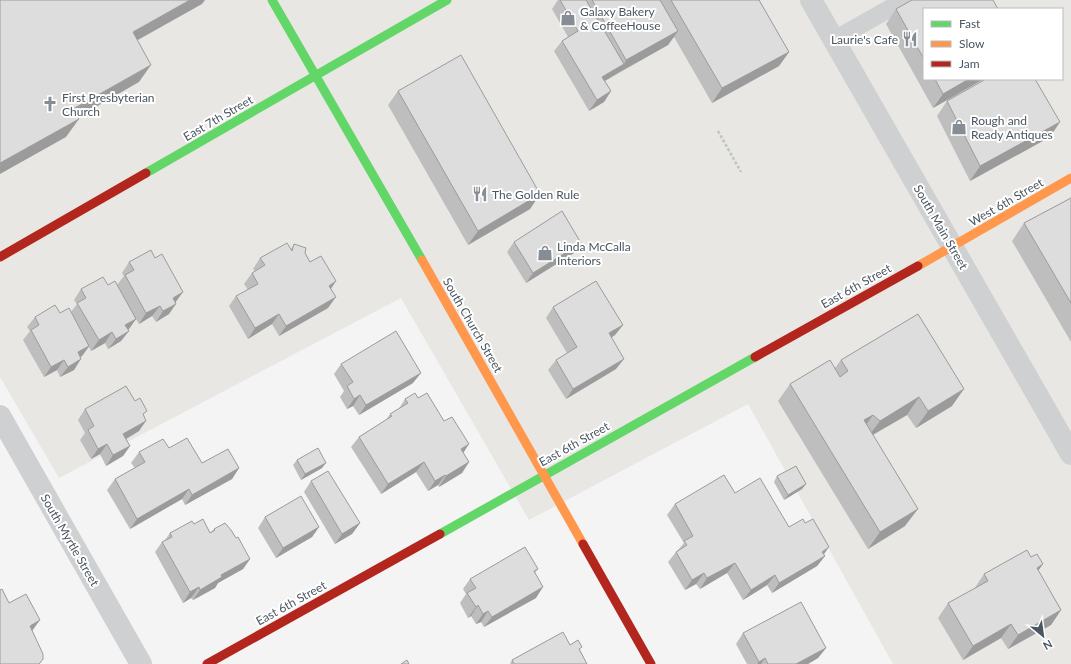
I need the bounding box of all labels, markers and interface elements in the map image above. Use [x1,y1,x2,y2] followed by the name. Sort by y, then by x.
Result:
[580,4,660,33] place label: Galaxy Bakery & CoffeeHouse
[923,8,1063,80] legend
[559,9,577,27] shop icon: Galaxy Bakery & CoffeeHouse
[959,16,981,31] text: Fast
[901,30,919,48] restaurant icon: Laurie's Cafe
[831,32,898,47] place label: Laurie's Cafe
[959,36,985,51] text: Slow
[959,56,980,71] text: Jam
[62,90,155,119] place label: First Presbyterian Church
[180,92,256,144] street label: East 7th Street
[41,95,59,113] church icon: First Presbyterian Church
[971,113,1053,142] place label: Rough and Ready Antiques
[950,118,968,136] shop icon: Rough and Ready Antiques
[966,174,1046,229] street label: West 6th Street
[911,182,972,273] street label: South Main Street
[471,185,489,203] restaurant icon: The Golden Rule
[492,187,579,202] place label: The Golden Rule
[557,239,631,268] place label: Linda McCalla Interiors
[536,244,554,262] shop icon: Linda McCalla Interiors
[818,260,894,311] street label: East 6th Street
[440,275,507,376] street label: South Church Street
[536,418,612,469] street label: East 6th Street
[38,491,103,589] street label: South Myrtle Street
[253,577,329,628] street label: East 6th Street
[1023,616,1063,656] north arrow
[1041,637,1055,653] text: N

